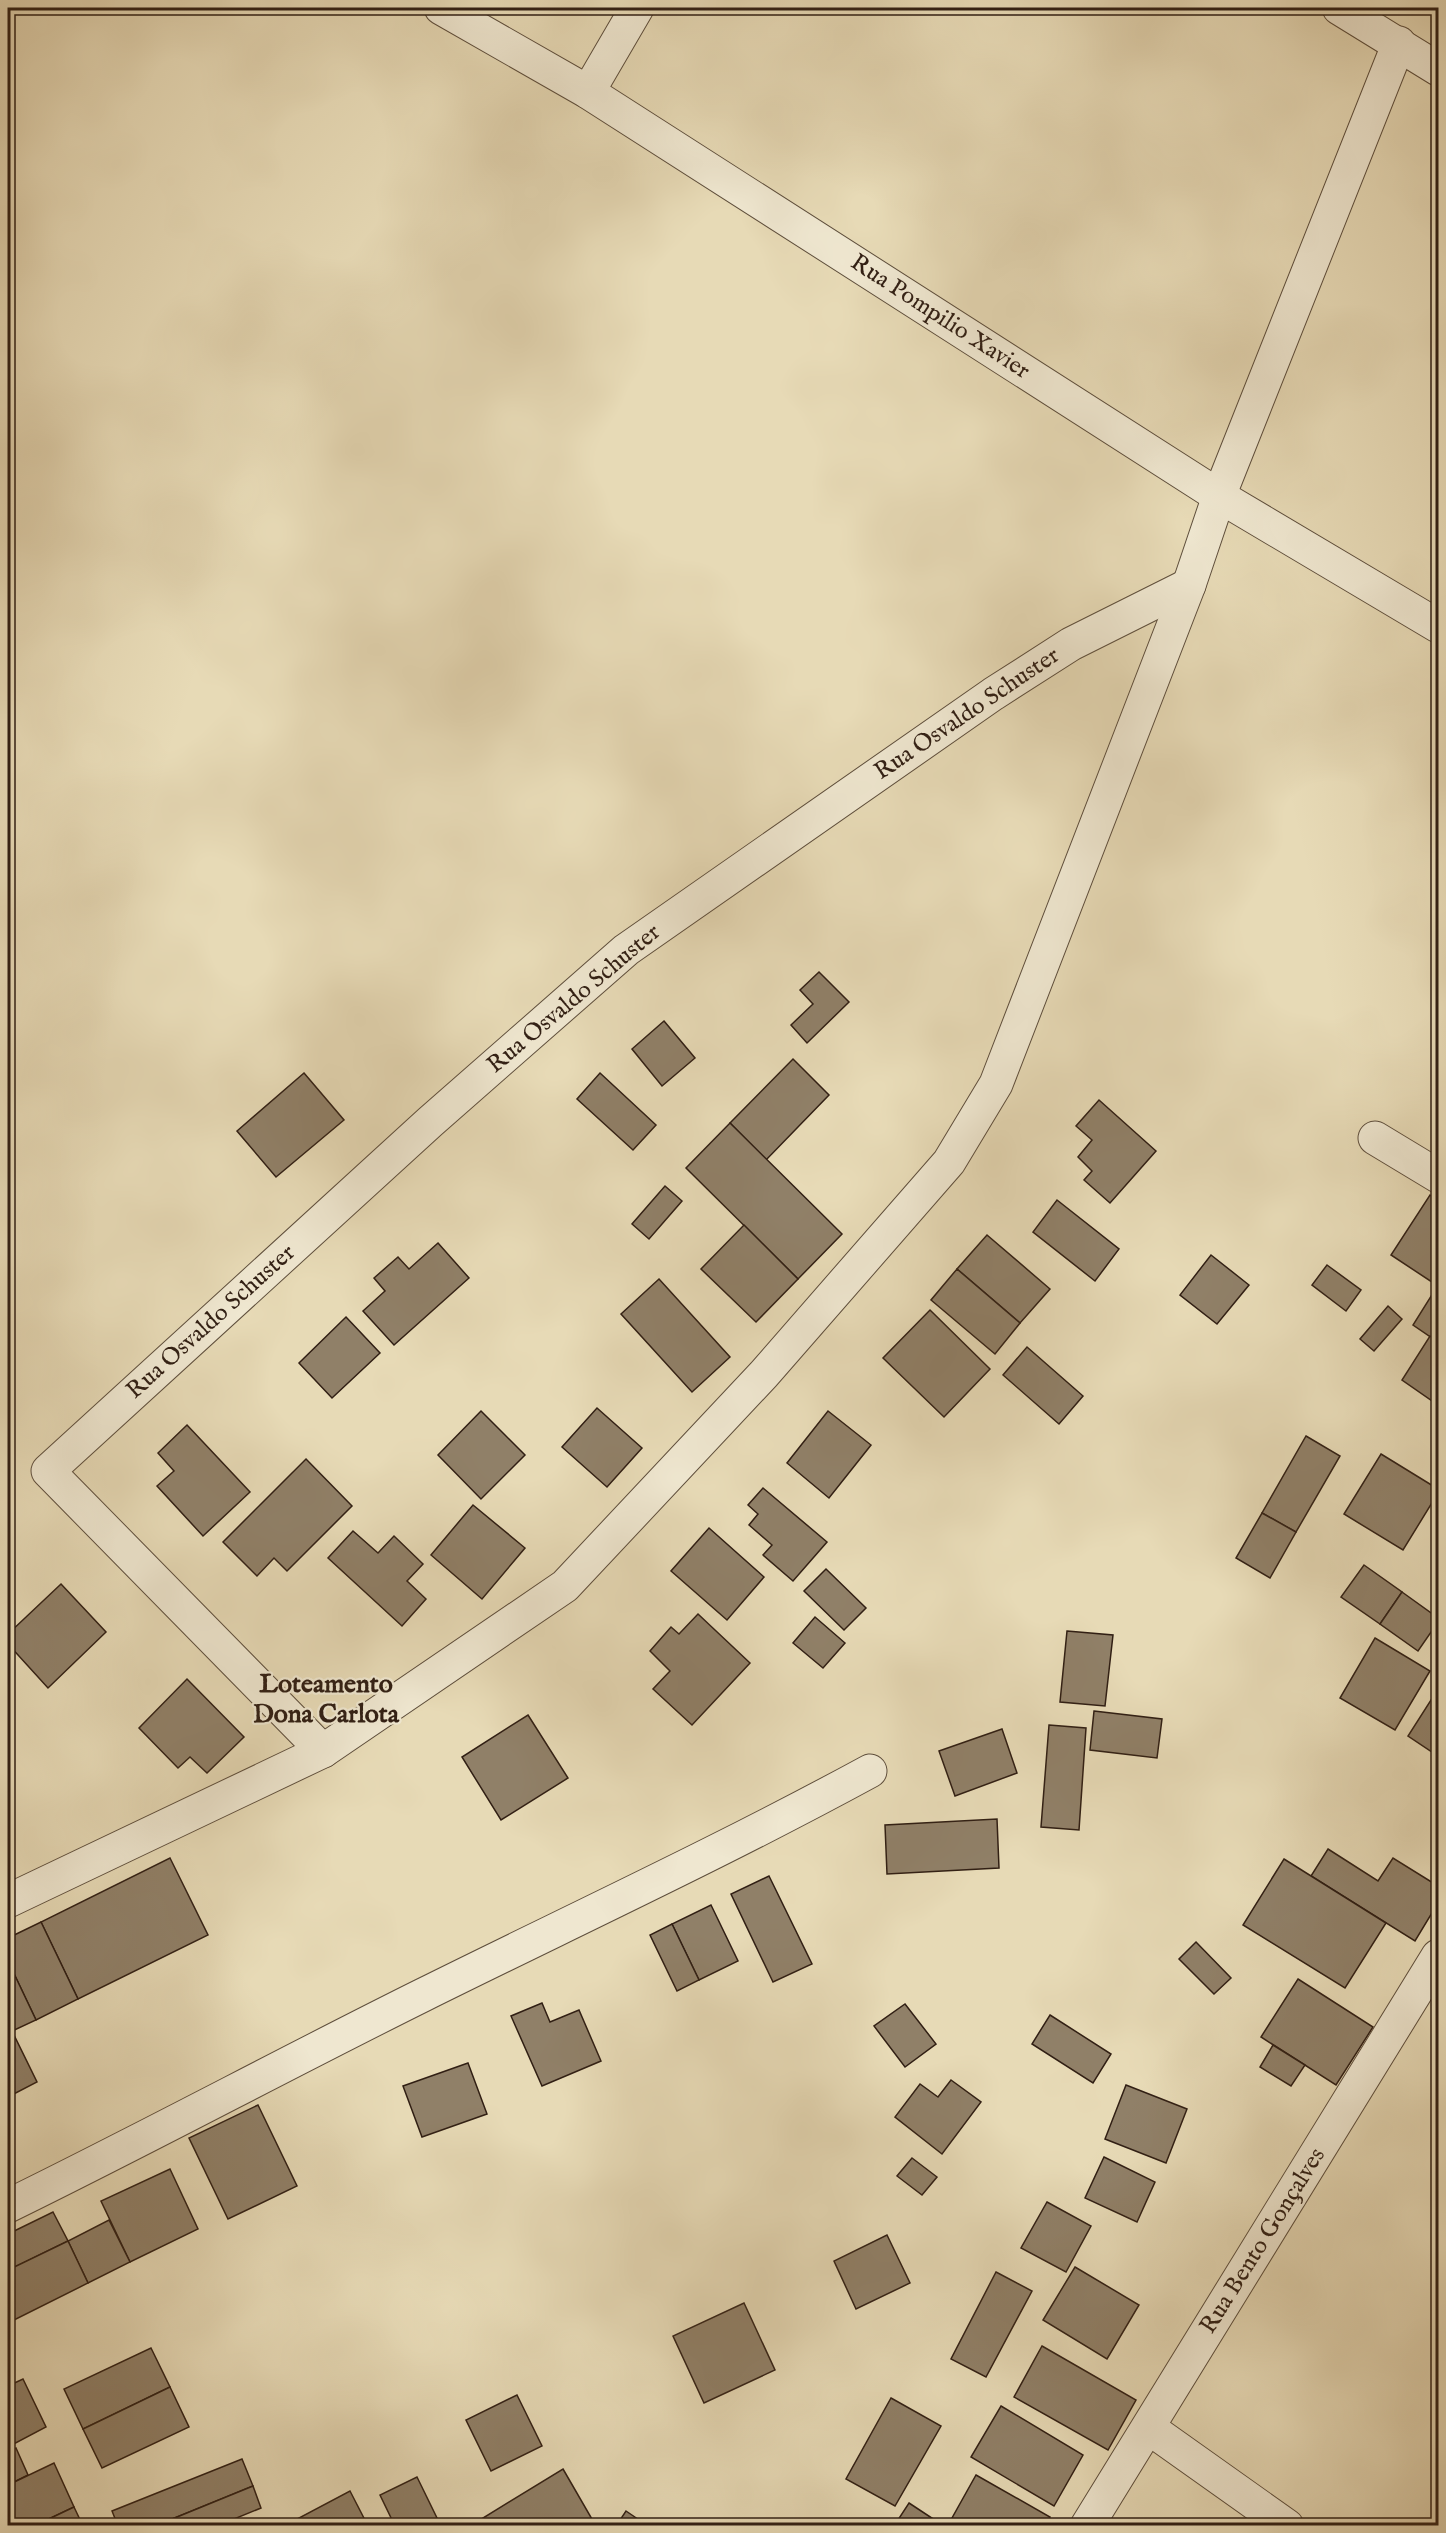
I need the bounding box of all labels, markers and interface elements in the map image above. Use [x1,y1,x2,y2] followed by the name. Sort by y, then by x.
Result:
[844,247,1036,387] street label: Rua Pompilio Xavier
[868,640,1066,788] street label: Rua Osvaldo Schuster
[481,917,667,1081] street label: Rua Osvaldo Schuster
[120,1238,302,1406] street label: Rua Osvaldo Schuster
[253,1668,400,1731] district label: Loteamento Dona Carlota
[1193,2142,1333,2340] street label: Rua Bento Gonçalves

